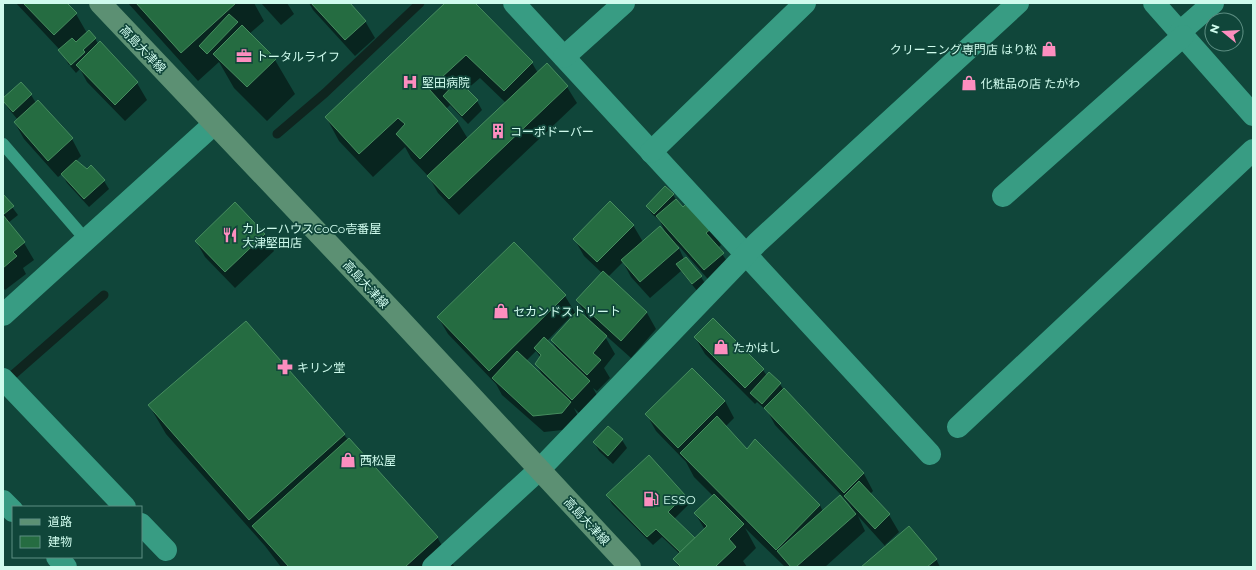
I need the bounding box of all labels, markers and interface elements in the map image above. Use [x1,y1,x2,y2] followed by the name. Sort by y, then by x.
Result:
[1204,12,1244,52] north arrow
[117,22,169,76] street label: 高島大津線
[1206,23,1223,35] text: N
[1040,40,1058,58] shop icon: クリーニング専門店 はり松
[890,42,1037,57] place label: クリーニング専門店 はり松
[235,47,253,65] office icon: トータルライフ
[256,49,340,64] place label: トータルライフ
[401,73,419,91] hospital icon: 堅田病院
[960,74,978,92] shop icon: 化粧品の店 たがわ
[422,75,470,90] place label: 堅田病院
[981,76,1080,91] place label: 化粧品の店 たがわ
[489,122,507,140] building icon: コーポドーバー
[510,124,594,139] place label: コーポドーバー
[242,221,381,250] place label: カレーハウスCoCo壱番屋 大津堅田店
[221,226,239,244] restaurant icon: カレーハウスCoCo壱番屋 大津堅田店
[340,257,392,311] street label: 高島大津線
[492,302,510,320] shop icon: セカンドストリート
[513,304,621,319] place label: セカンドストリート
[712,338,730,356] shop icon: たかはし
[733,340,781,355] place label: たかはし
[276,358,294,376] pharmacy icon: キリン堂
[297,360,345,375] place label: キリン堂
[339,451,357,469] shop icon: 西松屋
[360,453,396,468] place label: 西松屋
[642,490,660,508] fuel station icon: ESSO
[663,492,696,507] place label: ESSO
[561,494,613,548] street label: 高島大津線
[12,506,142,558] legend
[48,514,72,529] text: 道路
[48,534,72,549] text: 建物

